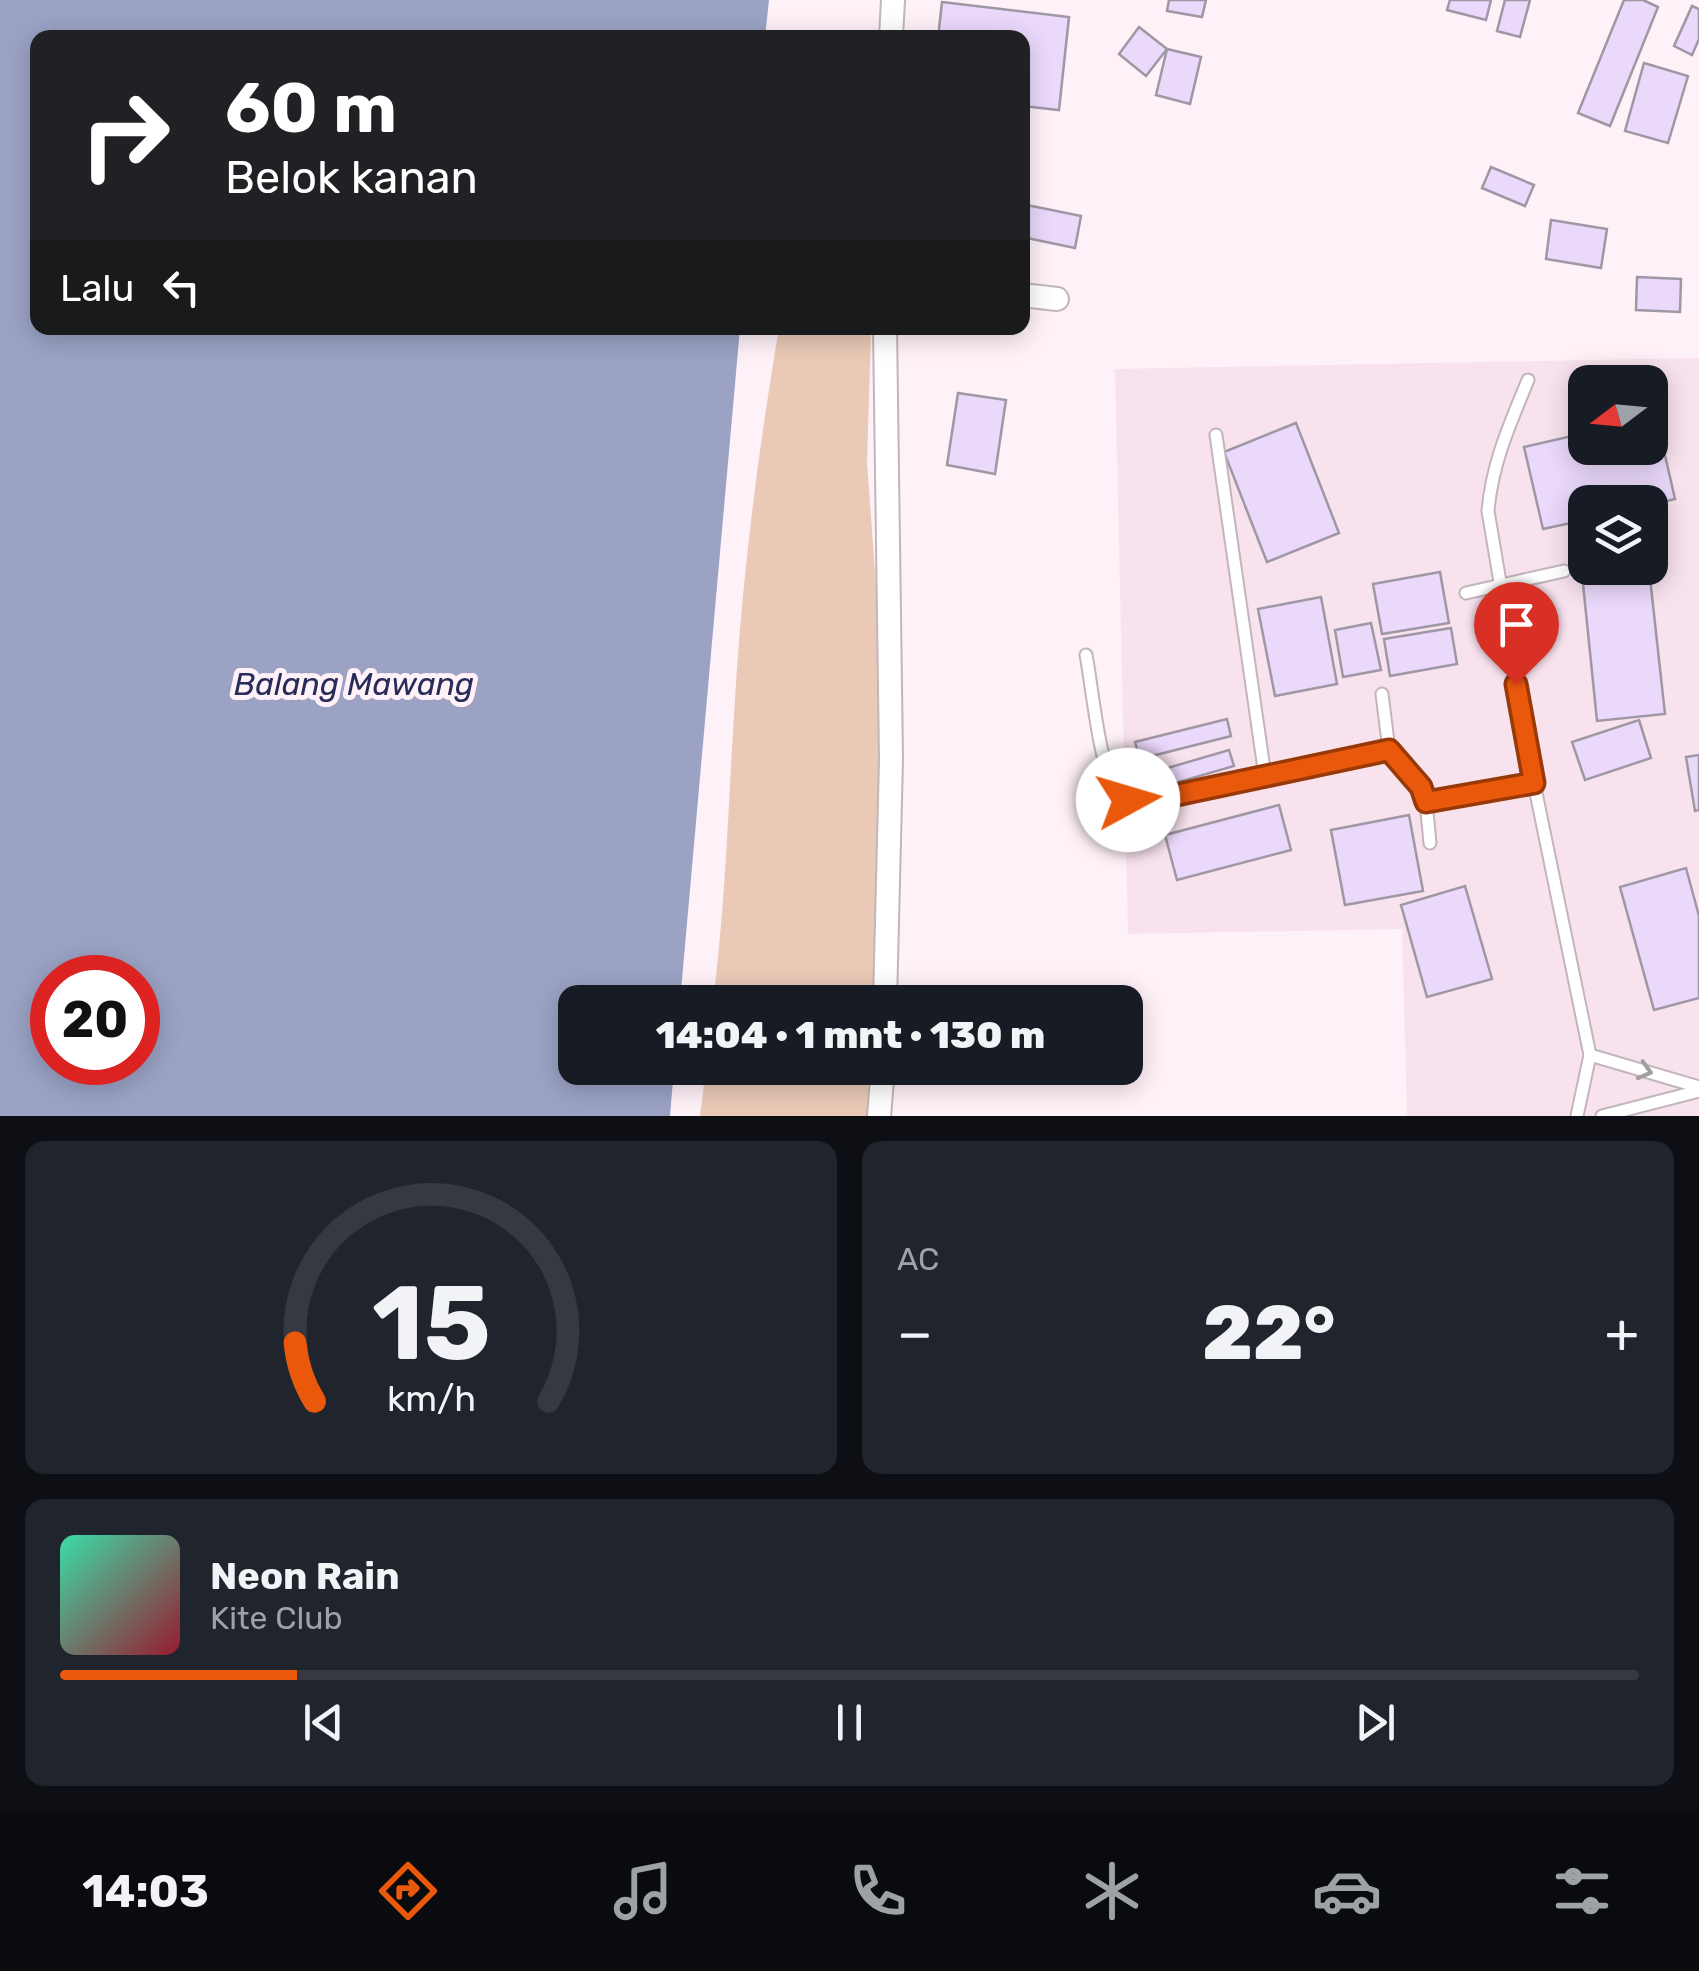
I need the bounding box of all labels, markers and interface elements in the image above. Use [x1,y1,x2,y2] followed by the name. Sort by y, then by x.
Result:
[225,67,397,150] text: 60 m
[60,70,190,200] icon: right
[225,151,478,204] text: Belok kanan
[154,260,209,315] icon: left
[60,265,134,311] text: Lalu
[1568,365,1668,465] north arrow
[1568,365,1668,585] map controls
[1568,485,1668,585] button: layers
[1474,582,1559,685] pin
[1489,597,1544,652] icon: arrive
[234,665,474,703] water label: Balang Mawang
[1076,748,1180,852] position arrow
[30,955,160,1085] speed limit sign: 20
[656,1012,1045,1058] text: 14:04 · 1 mnt · 130 m
[1635,1059,1652,1080] one-way arrow
[897,1240,939,1278] text: AC
[372,1262,490,1385] text: 15
[1202,1289,1335,1378] text: 22°
[897,1301,933,1366] text: −
[1605,1301,1639,1366] text: +
[386,1378,476,1420] text: km/h
[210,1553,400,1599] text: Neon Rain
[210,1599,343,1637] text: Kite Club
[296,1695,351,1750] icon: previous
[822,1695,877,1750] icon: pause
[1348,1695,1403,1750] icon: next
[373,1856,443,1926] icon: directions
[608,1856,678,1926] icon: music
[843,1856,913,1926] icon: phone
[1077,1856,1147,1926] icon: climate
[1312,1856,1382,1926] icon: car
[1547,1856,1617,1926] icon: filters
[82,1865,209,1918] text: 14:03

